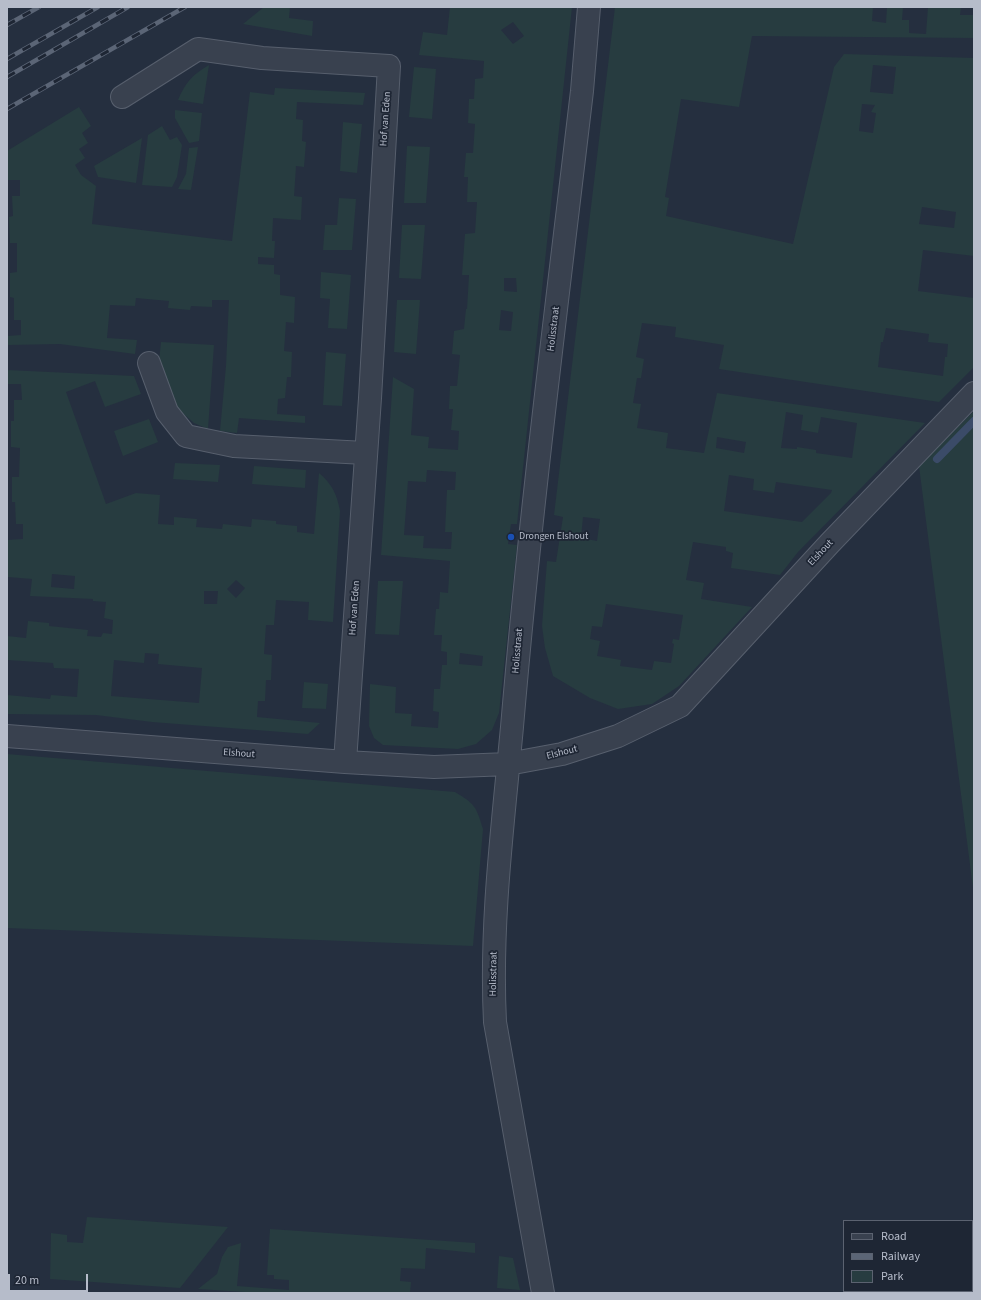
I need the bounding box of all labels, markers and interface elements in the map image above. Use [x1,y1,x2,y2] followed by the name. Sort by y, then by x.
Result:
[378,91,394,147] street label: Hof van Eden
[545,306,563,352] street label: Holisstraat
[519,531,588,543] place label: Drongen Elshout
[506,532,516,542] marker: Drongen Elshout
[806,537,836,569] street label: Elshout
[347,580,363,636] street label: Hof van Eden
[510,628,526,674] street label: Holisstraat
[545,743,579,763] street label: Elshout
[223,747,255,761] street label: Elshout
[488,951,500,997] street label: Holisstraat
[843,1220,973,1292] legend
[881,1228,907,1245] text: Road
[881,1248,920,1265] text: Railway
[10,1266,90,1292] scale bar
[881,1268,903,1285] text: Park
[15,1272,39,1289] text: 20 m

